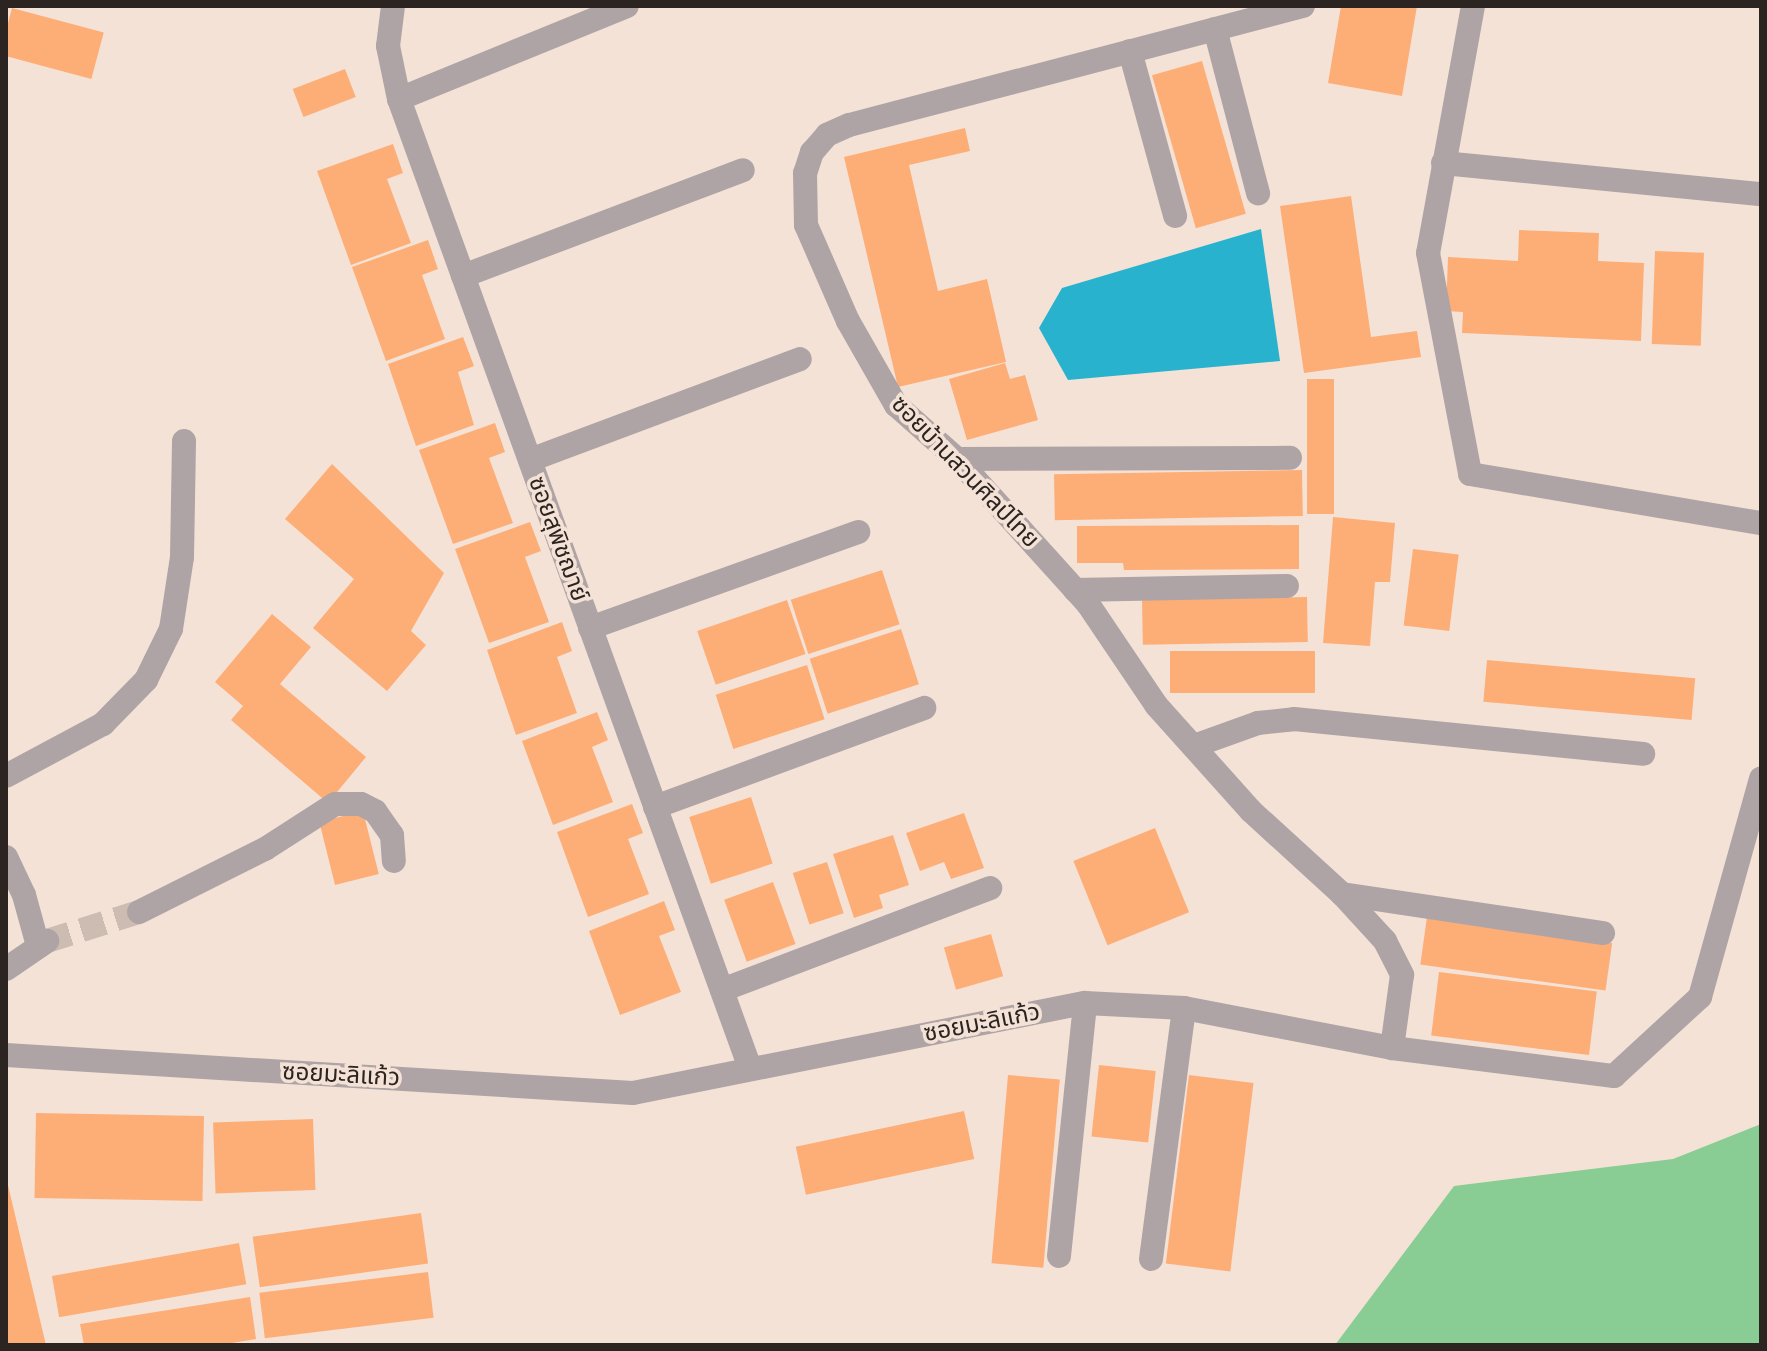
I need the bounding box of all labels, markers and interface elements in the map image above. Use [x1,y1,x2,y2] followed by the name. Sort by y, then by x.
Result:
[885,390,1045,554] street label: ซอยบ้านสวนศิลป์ไทย
[522,473,594,605] street label: ซอยสุพิชฌาย์
[921,998,1043,1048] street label: ซอยมะลิแก้ว
[281,1058,401,1092] street label: ซอยมะลิแก้ว

